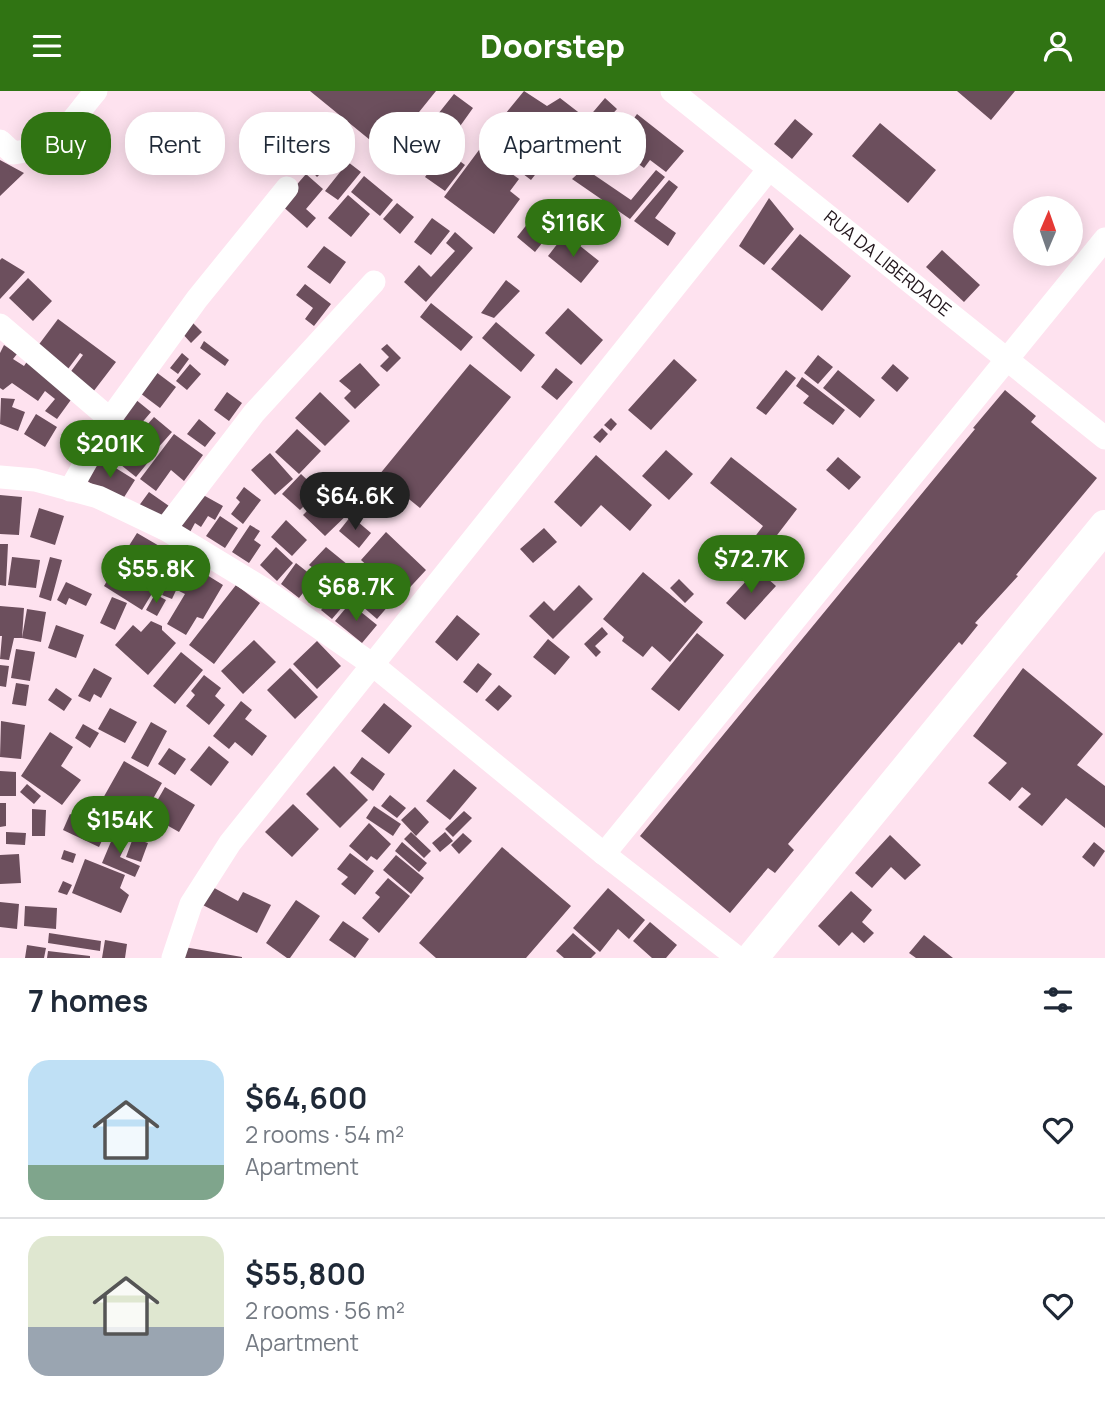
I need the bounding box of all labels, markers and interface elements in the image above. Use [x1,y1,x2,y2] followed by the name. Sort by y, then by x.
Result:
[480,24,625,68] text: Doorstep
[28,27,66,65] icon: menu
[1039,27,1077,65] icon: person
[21,112,111,175] chip: Buy
[125,112,225,175] chip: Rent
[239,112,355,175] chip: Filters
[369,112,465,175] chip: New
[479,112,646,175] chip: Apartment
[1013,196,1083,266] north arrow
[1013,196,1083,266] map controls
[524,199,622,259] pin: $116K
[819,204,957,321] street label: RUA DA LIBERDADE
[541,206,605,238] text: $116K
[61,421,159,480] pin: $201K
[76,427,144,459] text: $201K
[298,473,412,532] pin: $64.6K
[316,479,394,511] text: $64.6K
[694,535,808,595] pin: $72.7K
[714,542,788,574] text: $72.7K
[99,545,213,605] pin: $55.8K
[117,552,195,584] text: $55.8K
[299,563,413,623] pin: $68.7K
[318,570,394,602] text: $68.7K
[71,797,169,856] pin: $154K
[87,803,153,835] text: $154K
[28,980,148,1021] text: 7 homes
[1039,981,1077,1019] icon: filters
[245,1077,367,1118] text: $64,600
[84,1088,168,1172] icon: home
[1039,1111,1077,1149] icon: heart
[245,1118,404,1150] text: 2 rooms · 54 m²
[245,1150,359,1182] text: Apartment
[245,1253,366,1294] text: $55,800
[84,1264,168,1348] icon: home
[1039,1287,1077,1325] icon: heart
[245,1294,405,1326] text: 2 rooms · 56 m²
[245,1326,359,1358] text: Apartment

